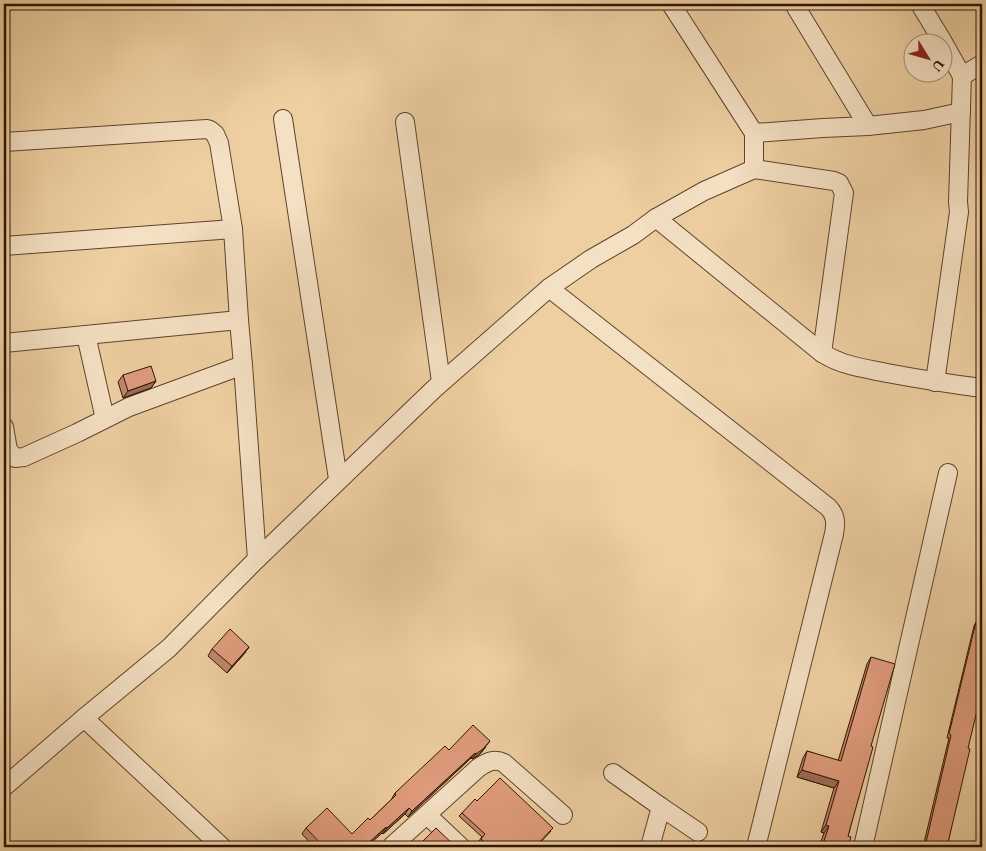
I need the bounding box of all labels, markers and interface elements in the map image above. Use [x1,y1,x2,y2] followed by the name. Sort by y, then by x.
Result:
[904,32,954,82] north arrow
[928,56,949,76] text: U

